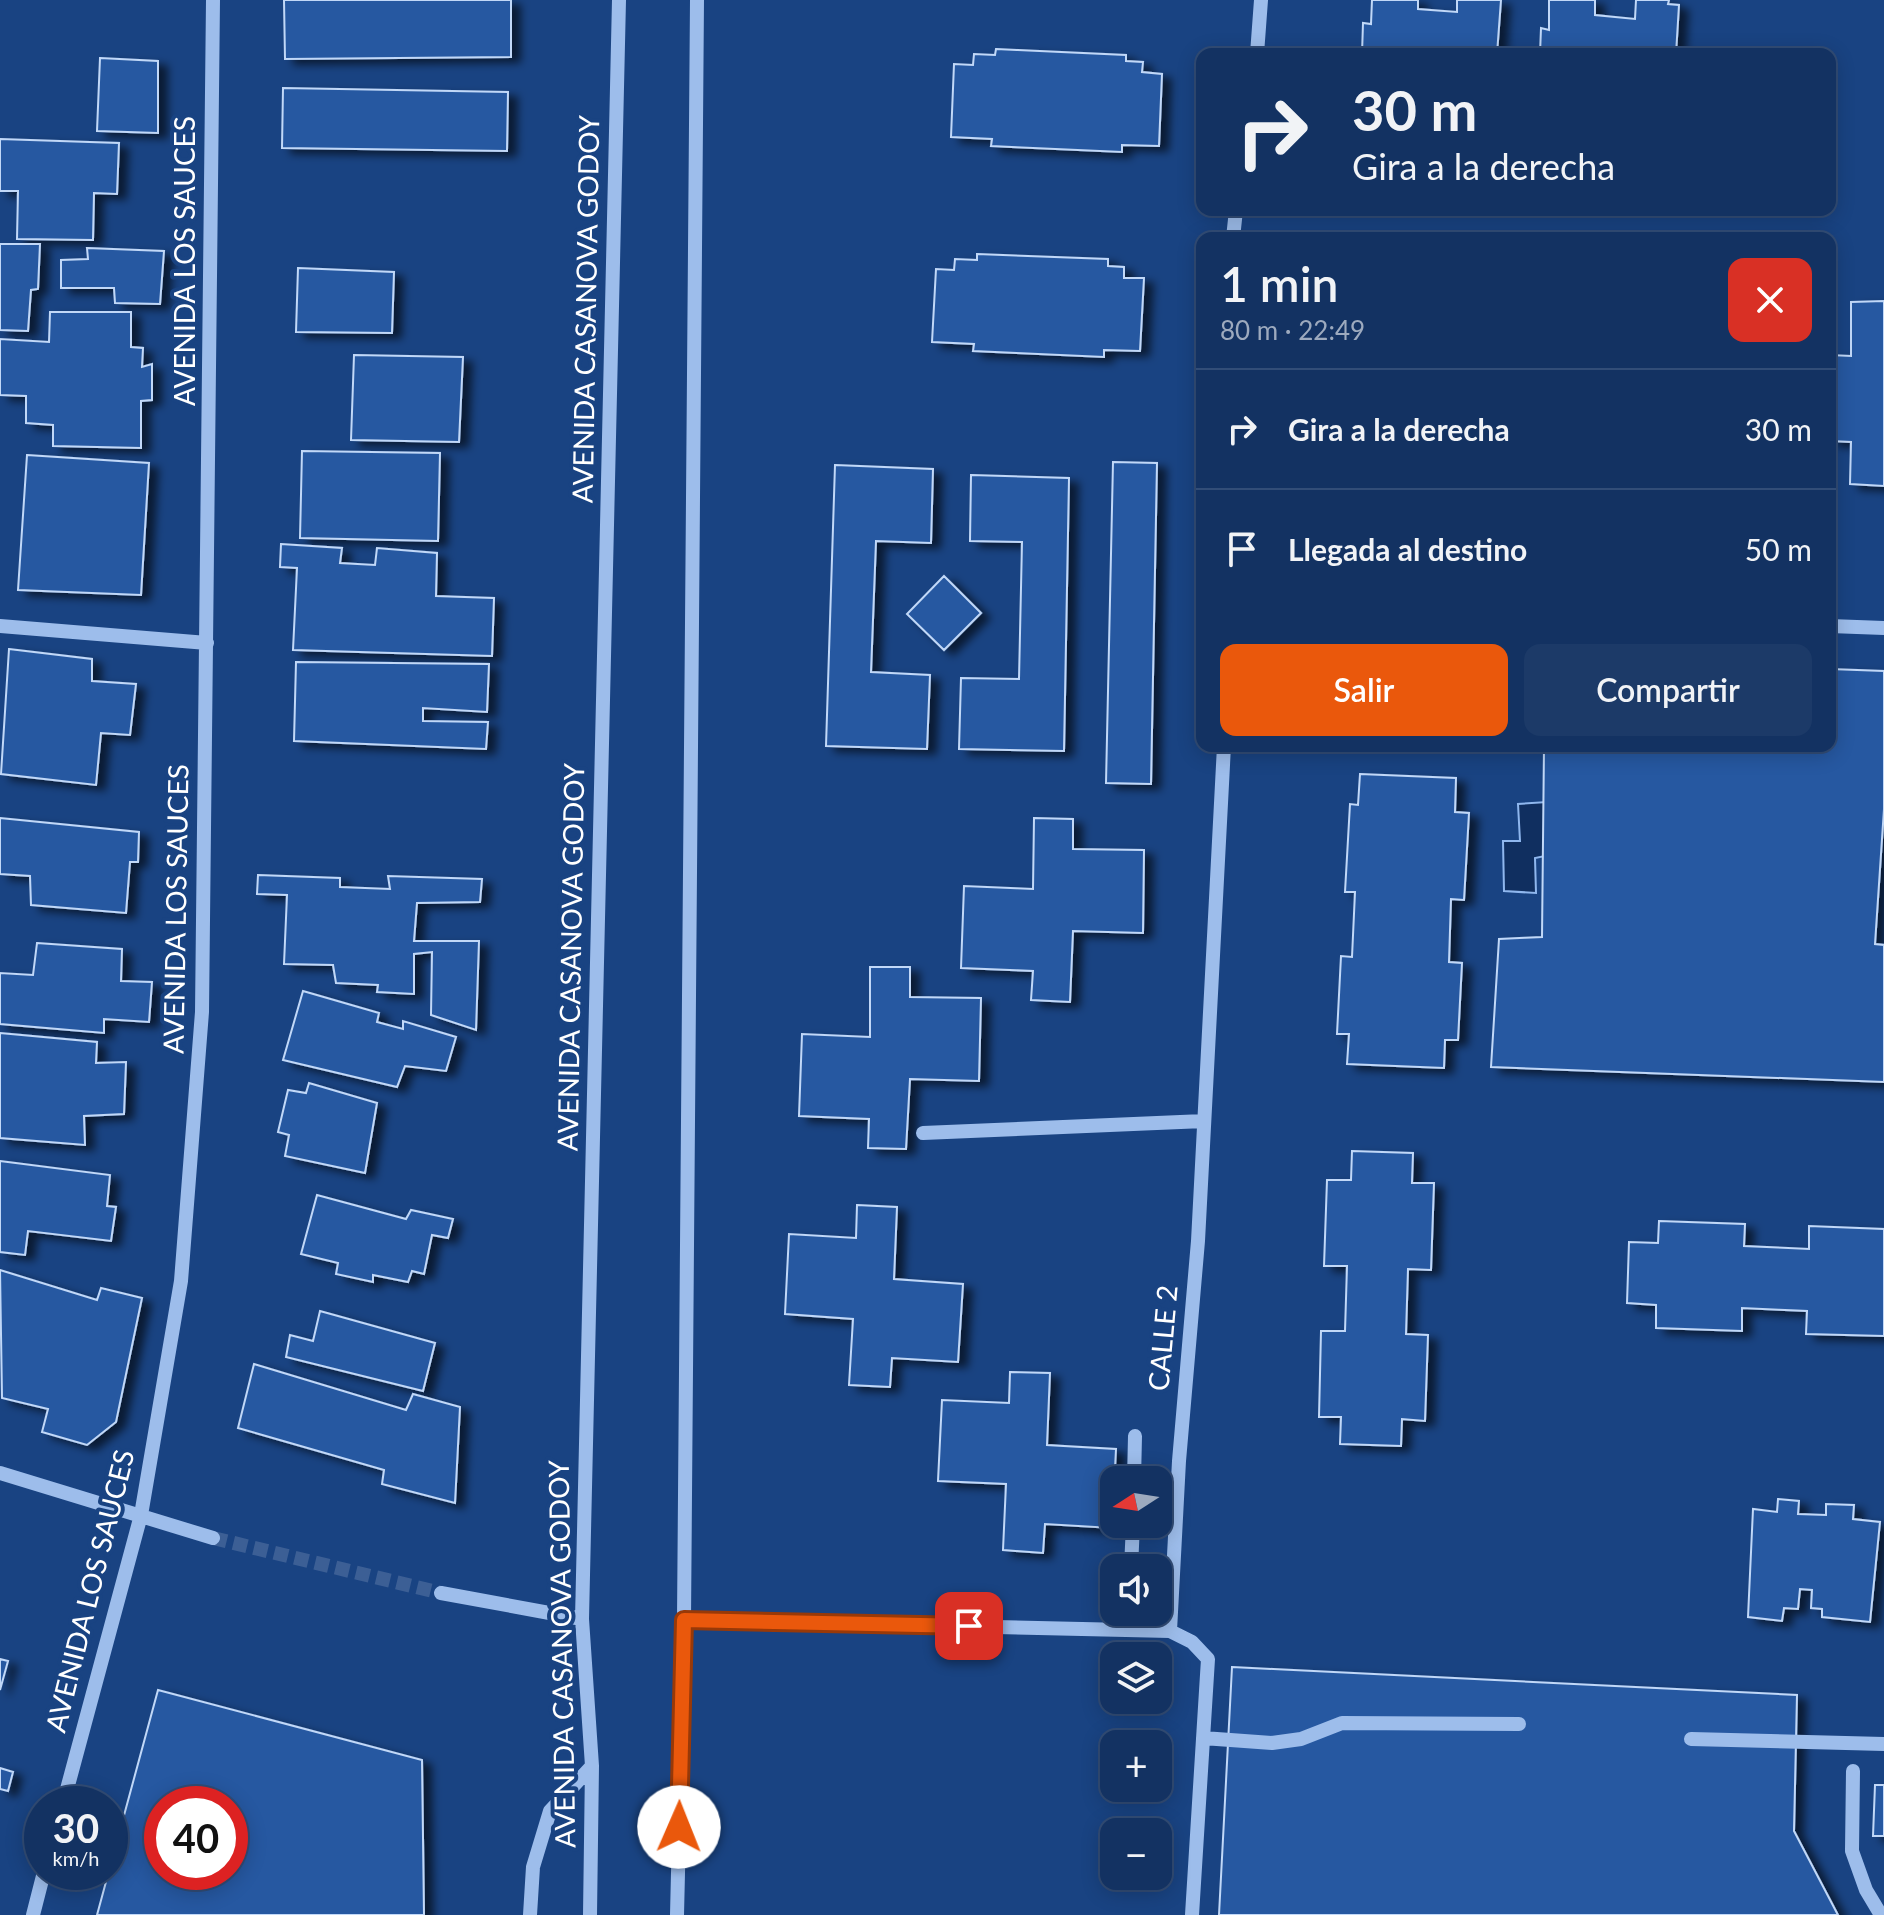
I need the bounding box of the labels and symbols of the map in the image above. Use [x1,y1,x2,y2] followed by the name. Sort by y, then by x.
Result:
[565,114,605,503] street label: AVENIDA CASANOVA GODOY
[167,116,201,406] street label: AVENIDA LOS SAUCES
[550,762,590,1151] street label: AVENIDA CASANOVA GODOY
[155,764,195,1054] street label: AVENIDA LOS SAUCES
[1140,1284,1184,1392] street label: CALLE 2
[37,1446,141,1736] street label: AVENIDA LOS SAUCES
[541,1459,581,1848] street label: AVENIDA CASANOVA GODOY
[1100,1466,1172,1538] north arrow
[935,1592,1003,1660] pin
[637,1785,721,1869] position arrow
[144,1786,248,1890] speed limit sign: 40

